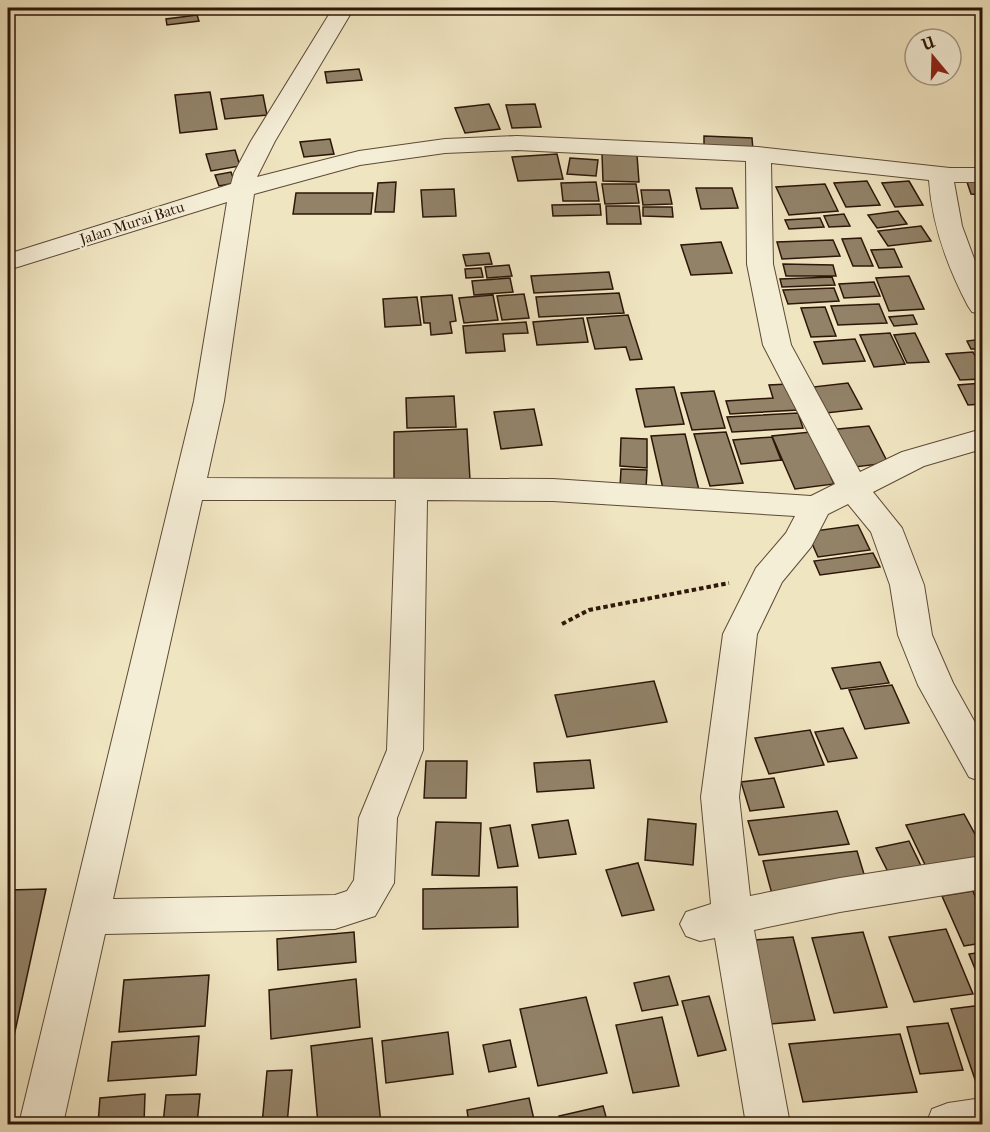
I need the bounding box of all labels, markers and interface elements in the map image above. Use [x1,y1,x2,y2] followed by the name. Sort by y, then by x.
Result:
[903,27,963,87] north arrow
[918,32,938,55] text: U
[77,197,187,249] street label: Jalan Murai Batu

